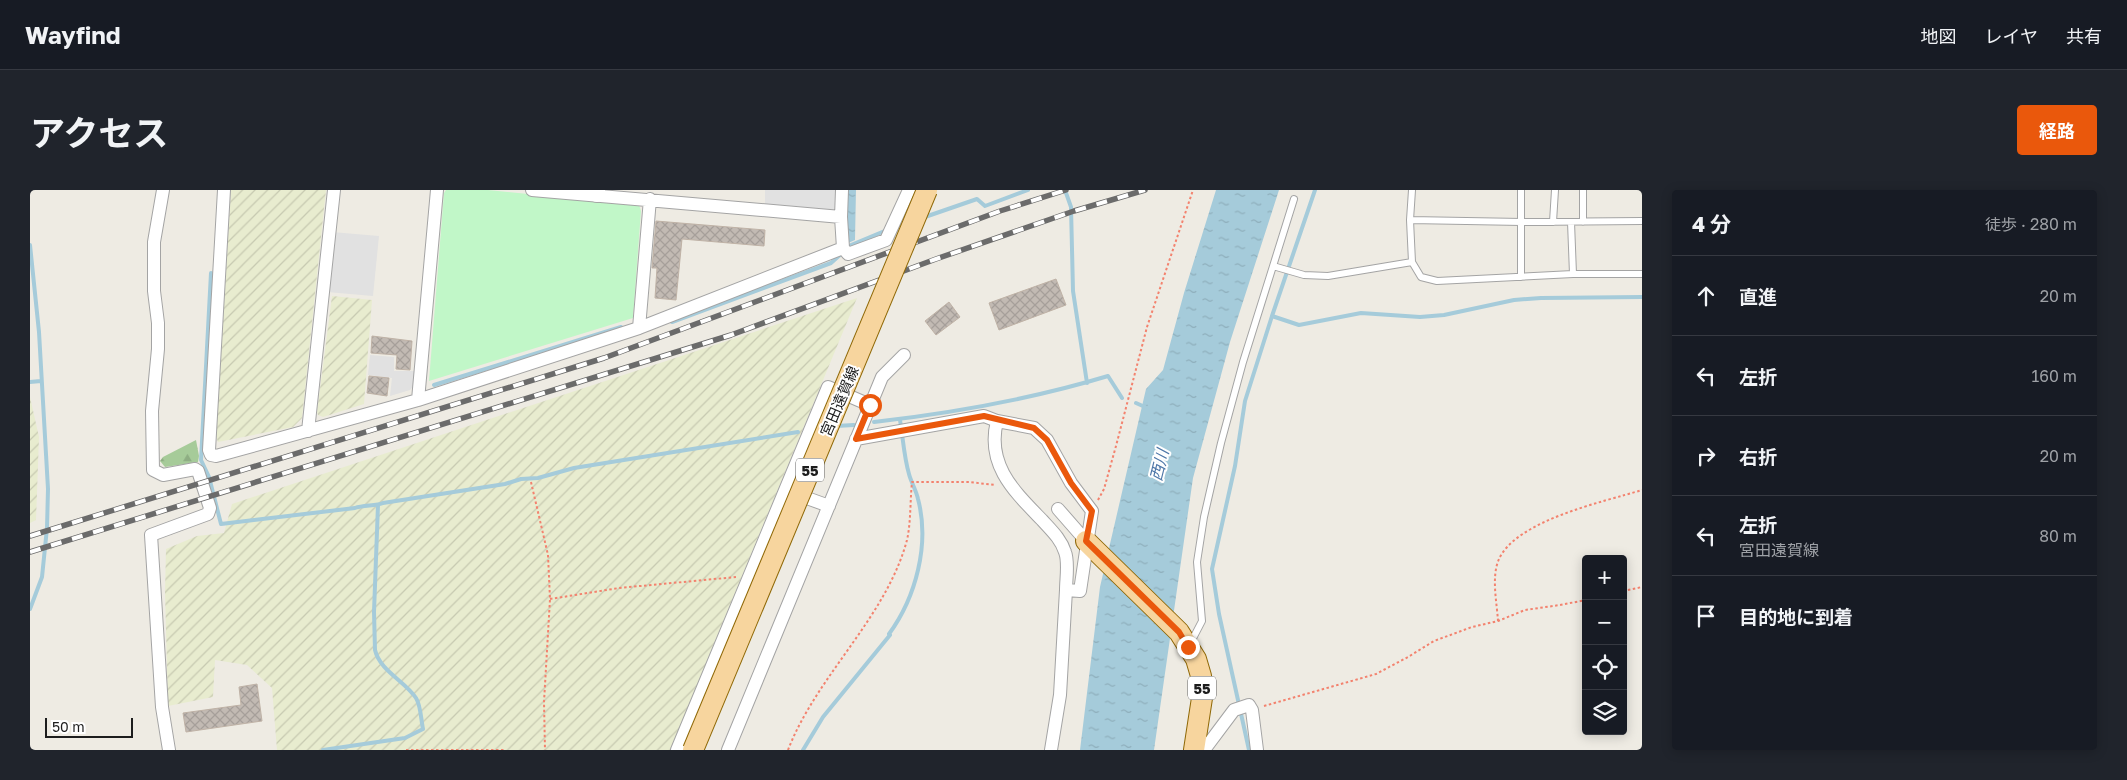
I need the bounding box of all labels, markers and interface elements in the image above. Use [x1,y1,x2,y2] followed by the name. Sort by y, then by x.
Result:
[25,20,121,49] text: Wayfind
[1921,25,1957,47] text: 地図
[1985,25,2038,47] text: レイヤ
[2066,25,2102,47] text: 共有
[2017,105,2097,155] button: 経路
[30,112,168,154] text: アクセス
[1692,211,1731,237] text: 4 分
[1985,214,2077,234] text: 徒歩 · 280 m
[1692,282,1720,310] icon: ahead
[1739,285,1777,308] text: 直進
[2040,286,2077,306] text: 20 m
[1692,362,1720,390] icon: left
[816,363,862,439] street label: 宮田遠賀線
[1739,365,1777,388] text: 左折
[2031,366,2077,386] text: 160 m
[859,394,882,417] route start
[1692,442,1720,470] icon: right
[1145,445,1173,483] water label: 西川
[1739,445,1777,468] text: 右折
[2040,446,2077,466] text: 20 m
[796,458,824,482] road number: 55
[1739,513,1777,536] text: 左折
[1692,522,1720,550] icon: left
[2039,526,2077,546] text: 80 m
[1739,540,1819,560] text: 宮田遠賀線
[1582,555,1627,735] map controls
[1582,555,1627,600] button: +
[1582,600,1627,645] button: −
[1692,602,1720,630] icon: arrive
[1739,605,1853,628] text: 目的地に到着
[1177,636,1200,659] route end
[1582,645,1627,690] button: locate
[1188,676,1216,699] road number: 55
[1582,690,1627,735] button: layers
[45,715,132,738] scale bar
[52,718,85,735] text: 50 m

